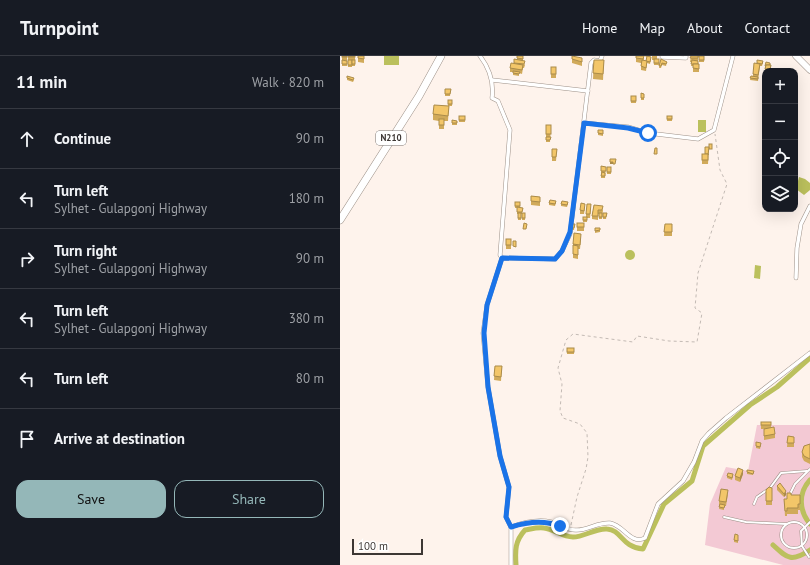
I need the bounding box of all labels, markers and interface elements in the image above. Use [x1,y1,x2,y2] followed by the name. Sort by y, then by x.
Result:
[20,16,99,40] text: Turnpoint
[582,19,617,37] text: Home
[639,19,665,37] text: Map
[687,19,723,37] text: About
[745,19,790,37] text: Contact
[762,68,798,212] map controls
[762,68,798,104] button: +
[16,71,67,93] text: 11 min
[252,74,324,91] text: Walk · 820 m
[762,104,798,140] button: −
[639,124,657,142] route start
[16,128,38,150] icon: ahead
[54,129,111,148] text: Continue
[296,130,324,147] text: 90 m
[376,131,406,145] road number: N210
[762,140,798,176] button: locate
[762,176,798,212] button: layers
[54,181,108,200] text: Turn left
[16,188,38,210] icon: left
[289,190,324,207] text: 180 m
[54,200,207,217] text: Sylhet - Gulapgonj Highway
[54,241,117,260] text: Turn right
[16,248,38,270] icon: right
[296,250,324,267] text: 90 m
[54,260,207,277] text: Sylhet - Gulapgonj Highway
[54,301,108,320] text: Turn left
[16,308,38,330] icon: left
[289,310,324,327] text: 380 m
[54,320,207,337] text: Sylhet - Gulapgonj Highway
[16,368,38,390] icon: left
[54,369,108,388] text: Turn left
[296,370,324,387] text: 80 m
[16,428,38,450] icon: arrive
[54,429,185,448] text: Arrive at destination
[16,480,166,518] button: Save
[174,480,324,518] button: Share
[551,517,569,535] route end
[352,537,423,556] scale bar
[358,539,388,553] text: 100 m

